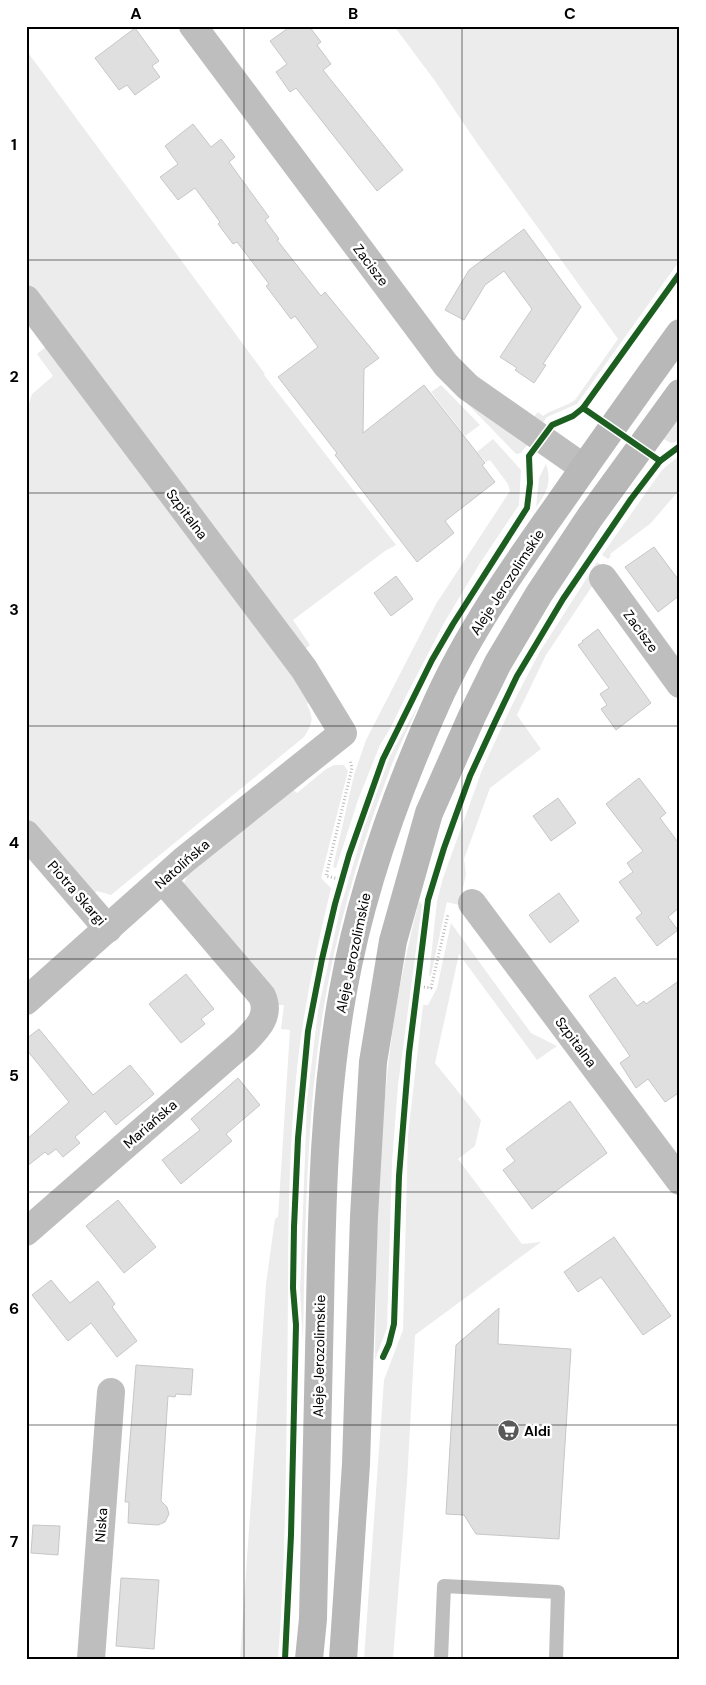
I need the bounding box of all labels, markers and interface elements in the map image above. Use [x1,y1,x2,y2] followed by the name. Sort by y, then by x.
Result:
[130,3,142,24] text: A
[348,3,358,24] text: B
[564,3,576,24] text: C
[11,134,17,155] text: 1
[349,240,393,290] street label: Zacisze
[9,366,19,387] text: 2
[162,485,212,543] street label: Szpitalna
[466,526,548,638] street label: Aleje Jerozolimskie
[9,599,19,620] text: 3
[620,606,662,656] street label: Zacisze
[9,832,19,853] text: 4
[151,835,213,893] street label: Natolińska
[44,857,110,929] street label: Piotra Skargi
[331,891,375,1015] street label: Aleje Jerozolimskie
[551,1013,601,1071] street label: Szpitalna
[9,1065,19,1086] text: 5
[119,1096,181,1152] street label: Mariańska
[309,1294,329,1417] street label: Aleje Jerozolimskie
[9,1298,19,1319] text: 6
[496,1419,520,1443] supermarket icon: Aldi
[524,1422,551,1440] place label: Aldi
[91,1507,111,1543] street label: Niska
[10,1531,19,1552] text: 7

